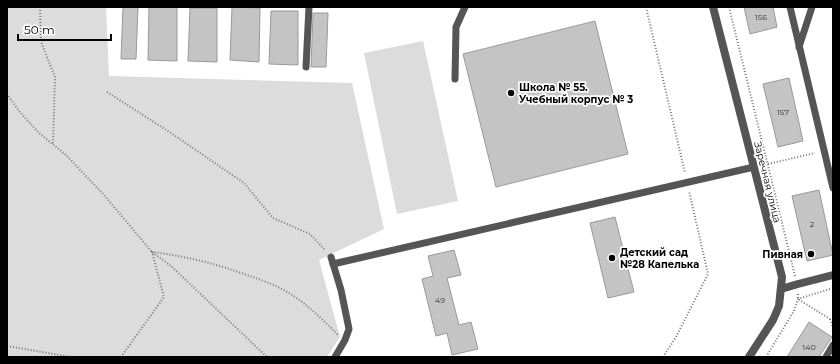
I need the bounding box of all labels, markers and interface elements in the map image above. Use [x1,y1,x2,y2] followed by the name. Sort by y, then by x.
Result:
[755,12,767,22] house number: 156
[18,16,111,42] scale bar
[24,22,55,37] text: 50 m
[519,81,633,106] place label: Школа № 55. Учебный корпус № 3
[506,88,516,98] marker: Школа № 55. Учебный корпус № 3
[777,107,789,117] house number: 157
[751,140,784,224] street label: Заречная улица
[810,219,815,229] house number: 2
[620,246,699,271] place label: Детский сад №28 Капелька
[762,248,803,261] place label: Пивная
[806,249,816,259] marker: Пивная
[607,253,617,263] marker: Детский сад №28 Капелька
[435,295,445,305] house number: 49
[802,342,816,352] house number: 140

